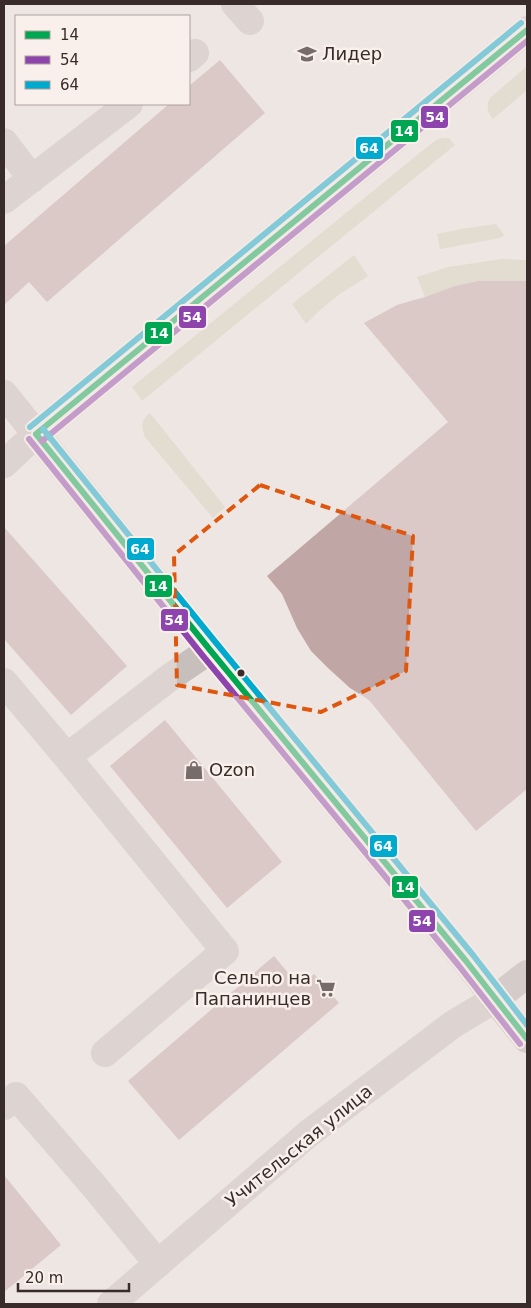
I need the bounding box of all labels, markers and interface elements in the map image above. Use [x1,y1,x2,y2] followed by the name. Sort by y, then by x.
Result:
[15,15,190,105] legend
[60,26,79,44] text: 14
[296,43,318,65] school or university icon: Лидер
[322,43,382,64] place label: Лидер
[60,51,79,69] text: 54
[60,76,79,94] text: 64
[420,105,449,129] line badge: 54
[425,109,445,125] text: 54
[390,119,419,143] line badge: 14
[394,123,414,139] text: 14
[355,136,384,160] line badge: 64
[359,140,379,156] text: 64
[178,305,207,329] line badge: 54
[182,309,202,325] text: 54
[144,321,173,345] line badge: 14
[149,325,169,341] text: 14
[126,537,155,561] line badge: 64
[130,541,150,557] text: 64
[144,574,173,598] line badge: 14
[148,578,168,594] text: 14
[160,608,189,632] line badge: 54
[164,612,184,628] text: 54
[236,668,246,678] unlabelled marker
[183,759,205,781] shop icon: Ozon
[209,759,255,780] place label: Ozon
[369,834,398,858] line badge: 64
[373,838,393,854] text: 64
[391,875,419,899] line badge: 14
[395,879,415,895] text: 14
[408,909,436,933] line badge: 54
[412,913,432,929] text: 54
[194,967,311,1009] place label: Сельпо на Папанинцев
[315,977,337,999] supermarket icon: Сельпо на Папанинцев
[221,1080,376,1211] street label: Учительская улица
[18,1260,129,1292] scale bar
[25,1269,63,1287] text: 20 m

